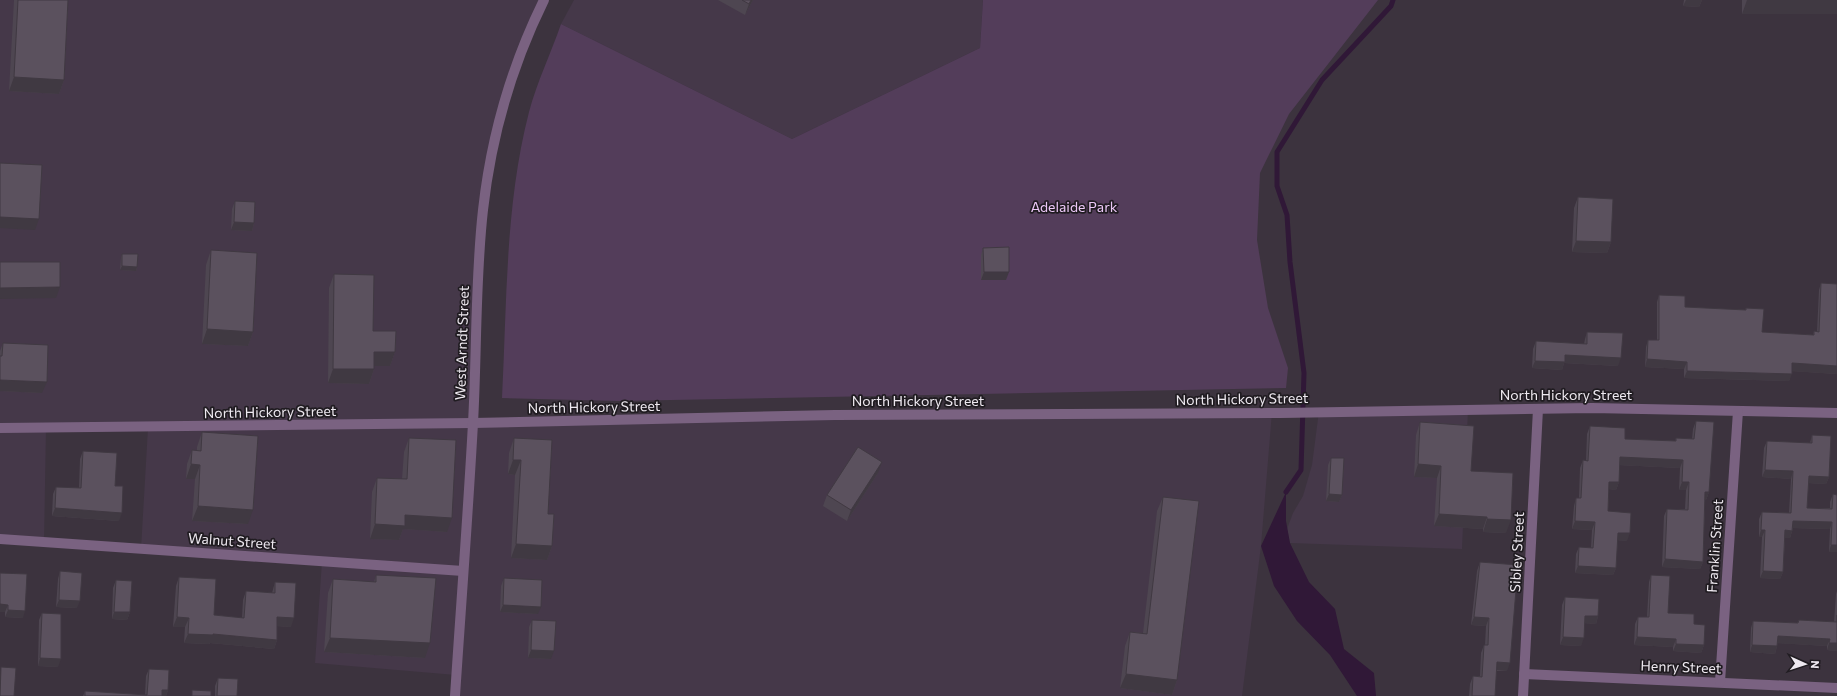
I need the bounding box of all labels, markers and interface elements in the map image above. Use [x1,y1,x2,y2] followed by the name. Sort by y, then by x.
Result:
[1031,198,1118,215] park label: Adelaide Park
[451,285,472,401] street label: West Arndt Street
[1500,386,1633,403] street label: North Hickory Street
[1176,389,1309,408] street label: North Hickory Street
[852,392,985,409] street label: North Hickory Street
[528,397,661,416] street label: North Hickory Street
[204,402,337,421] street label: North Hickory Street
[1703,498,1726,593] street label: Franklin Street
[1506,511,1527,593] street label: Sibley Street
[187,529,277,552] street label: Walnut Street
[1785,644,1825,684] north arrow
[1640,657,1722,676] street label: Henry Street
[1809,660,1822,669] text: N

